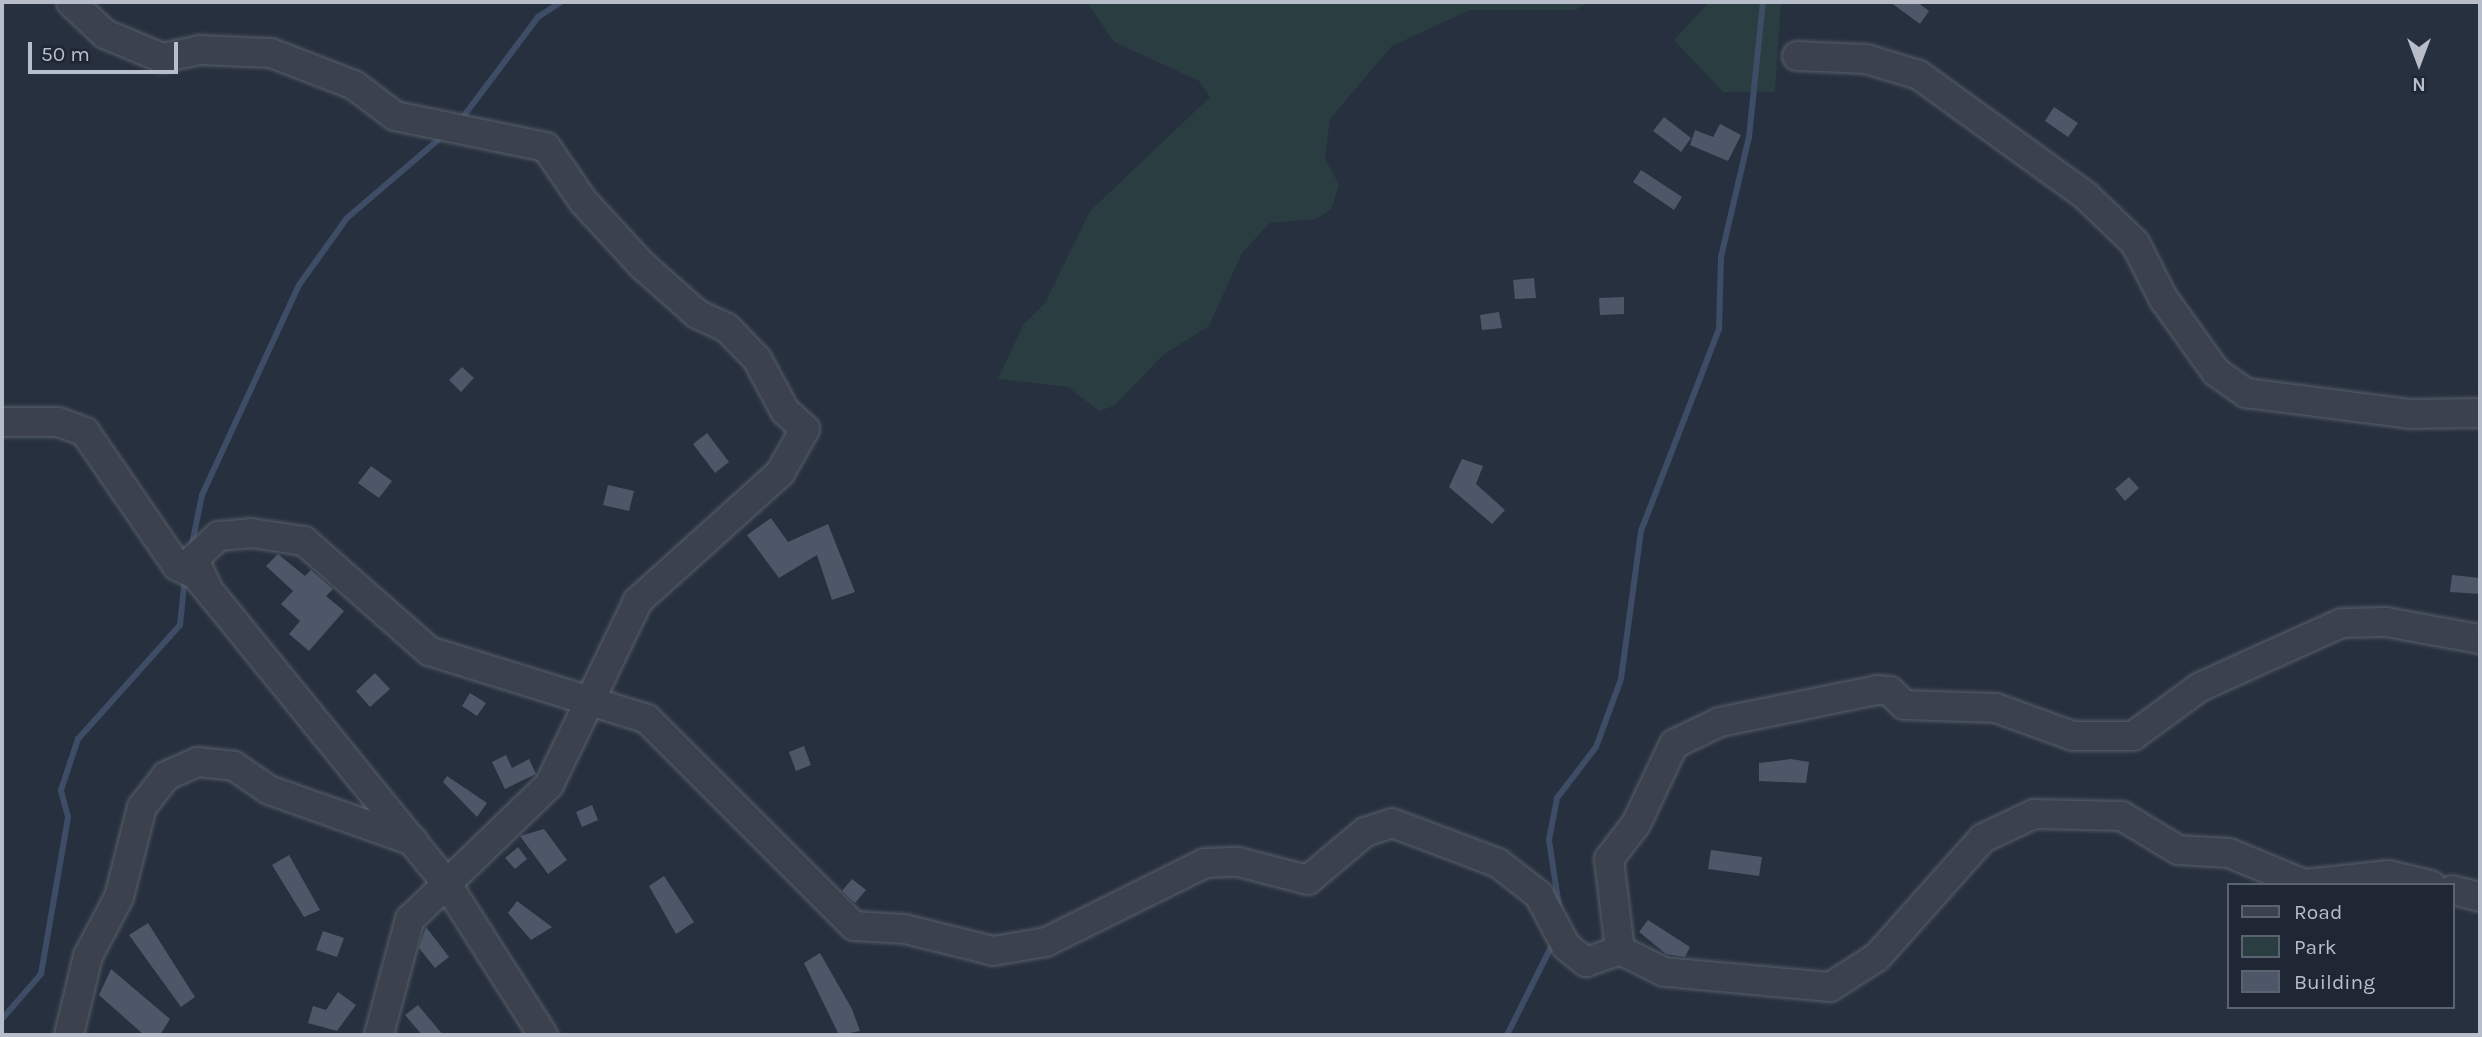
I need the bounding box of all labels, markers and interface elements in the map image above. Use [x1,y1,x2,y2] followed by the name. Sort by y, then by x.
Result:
[32,28,182,72] scale bar
[2384,28,2454,98] north arrow
[41,42,90,66] text: 50 m
[2412,73,2426,95] text: N
[2226,883,2454,1009] legend
[2294,900,2342,924] text: Road
[2294,935,2337,959] text: Park
[2294,970,2375,994] text: Building

